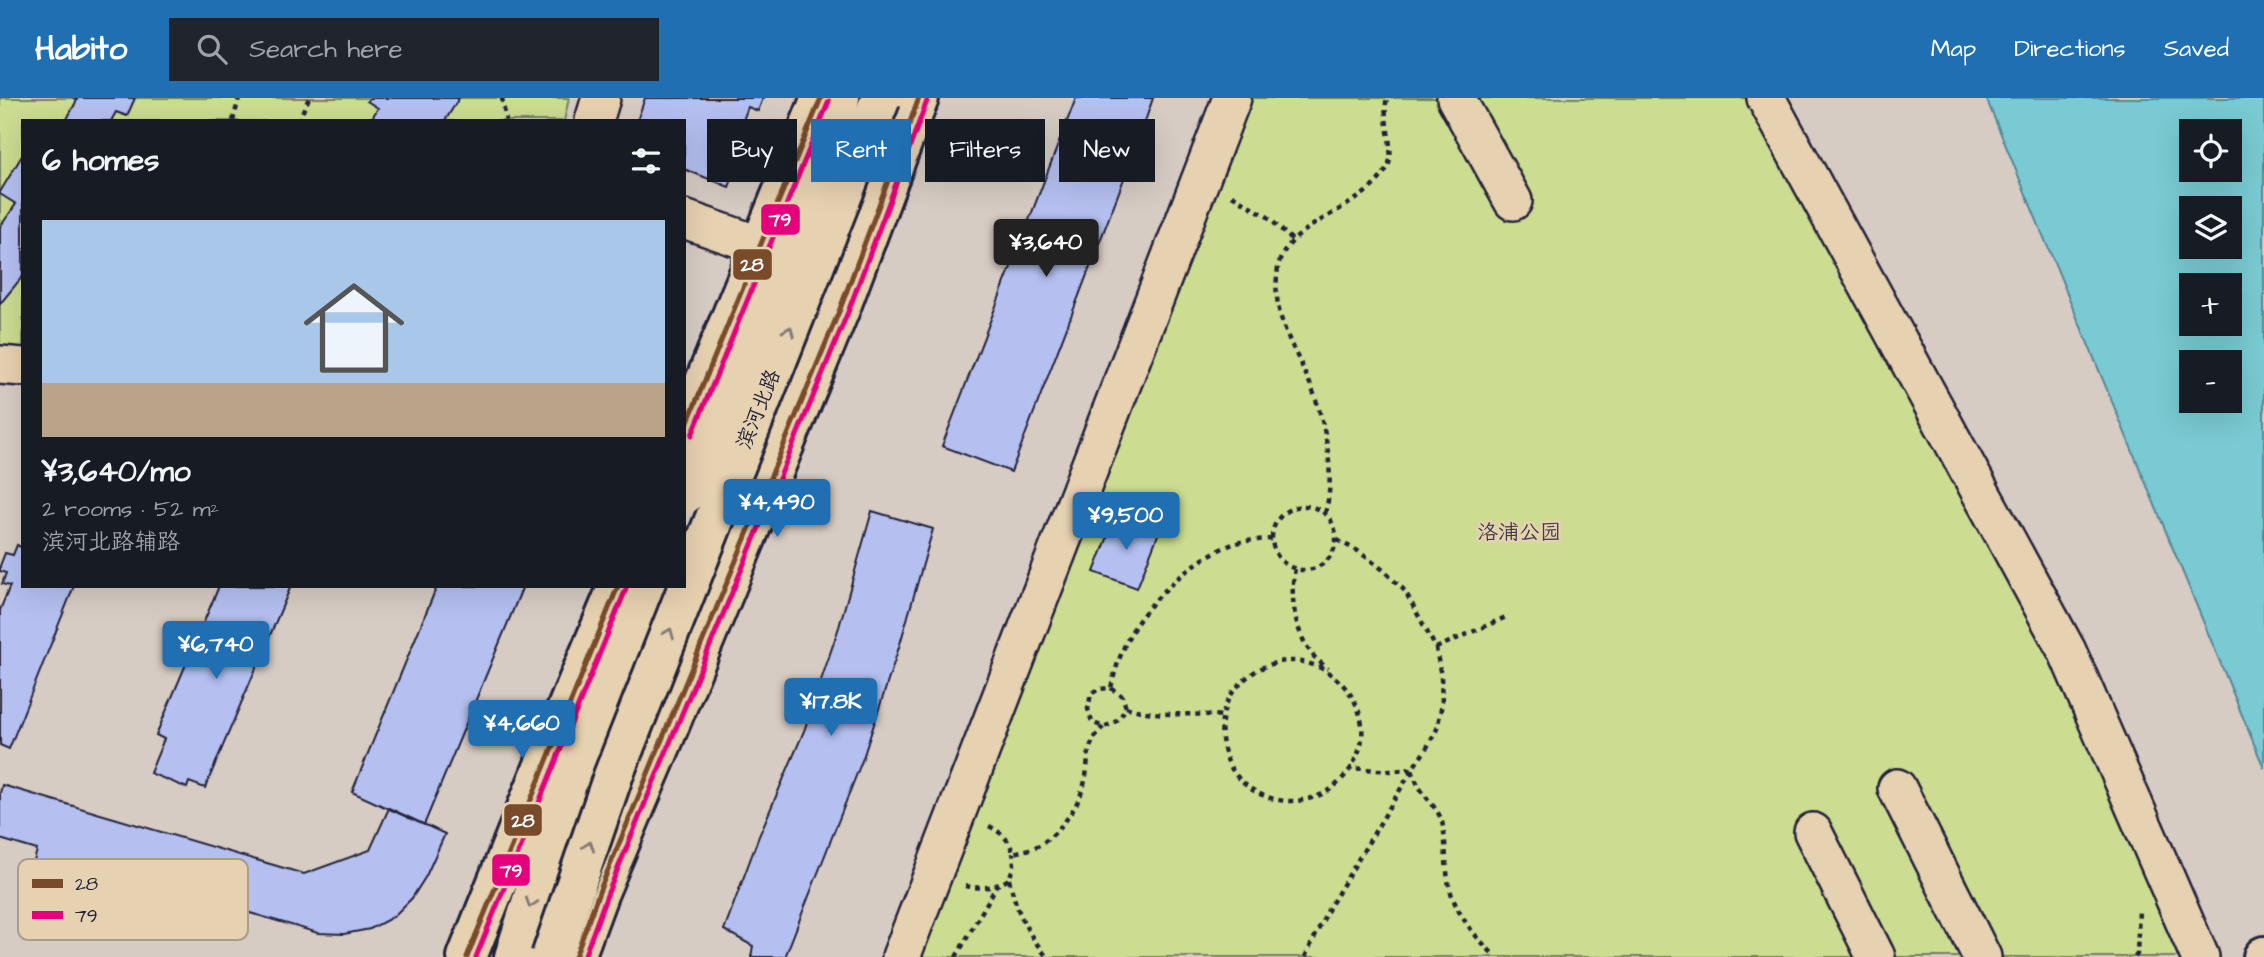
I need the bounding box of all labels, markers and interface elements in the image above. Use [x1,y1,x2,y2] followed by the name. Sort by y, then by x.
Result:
[169,18,659,81] search box
[35,26,127,72] text: Habito
[193,30,231,68] icon: search
[249,31,403,67] text: Search here
[1931,32,1976,66] text: Map
[2014,32,2126,66] text: Directions
[2164,32,2229,66] text: Saved
[707,119,797,182] chip: Buy
[811,119,911,182] chip: Rent
[925,119,1045,182] chip: Filters
[1059,119,1155,182] chip: New
[2179,119,2242,413] map controls
[2179,119,2242,182] button: locate
[42,140,159,182] text: 6 homes
[627,142,665,180] icon: filters
[2179,196,2242,259] button: layers
[760,203,801,236] line badge: 79
[768,207,791,234] text: 79
[989,220,1103,279] pin: ¥3,640
[1010,226,1082,258] text: ¥3,640
[732,248,773,281] line badge: 28
[739,252,764,279] text: 28
[291,265,417,391] icon: home
[2179,273,2242,336] button: +
[781,325,795,337] one-way arrow
[2179,350,2242,413] button: −
[729,365,788,454] street label: 滨河北路
[42,451,191,493] text: ¥3,640/mo
[720,480,834,539] pin: ¥4,490
[739,486,815,518] text: ¥4,490
[1069,492,1183,552] pin: ¥9,500
[42,493,219,525] text: 2 rooms · 52 m²
[1089,499,1163,531] text: ¥9,500
[1477,518,1561,547] park label: 洛浦公园
[42,526,180,558] text: 滨河北路辅路
[159,622,273,681] pin: ¥6,740
[178,628,254,660] text: ¥6,740
[661,628,675,640] one-way arrow
[774,678,888,738] pin: ¥17.8K
[800,685,862,717] text: ¥17.8K
[465,700,579,760] pin: ¥4,660
[484,707,560,739] text: ¥4,660
[503,803,543,837] line badge: 28
[510,808,535,835] text: 28
[581,840,595,853] one-way arrow
[491,853,531,887] line badge: 79
[499,858,522,885] text: 79
[18,859,248,940] legend
[75,871,98,898] text: 28
[524,897,539,909] one-way arrow
[75,903,98,930] text: 79

